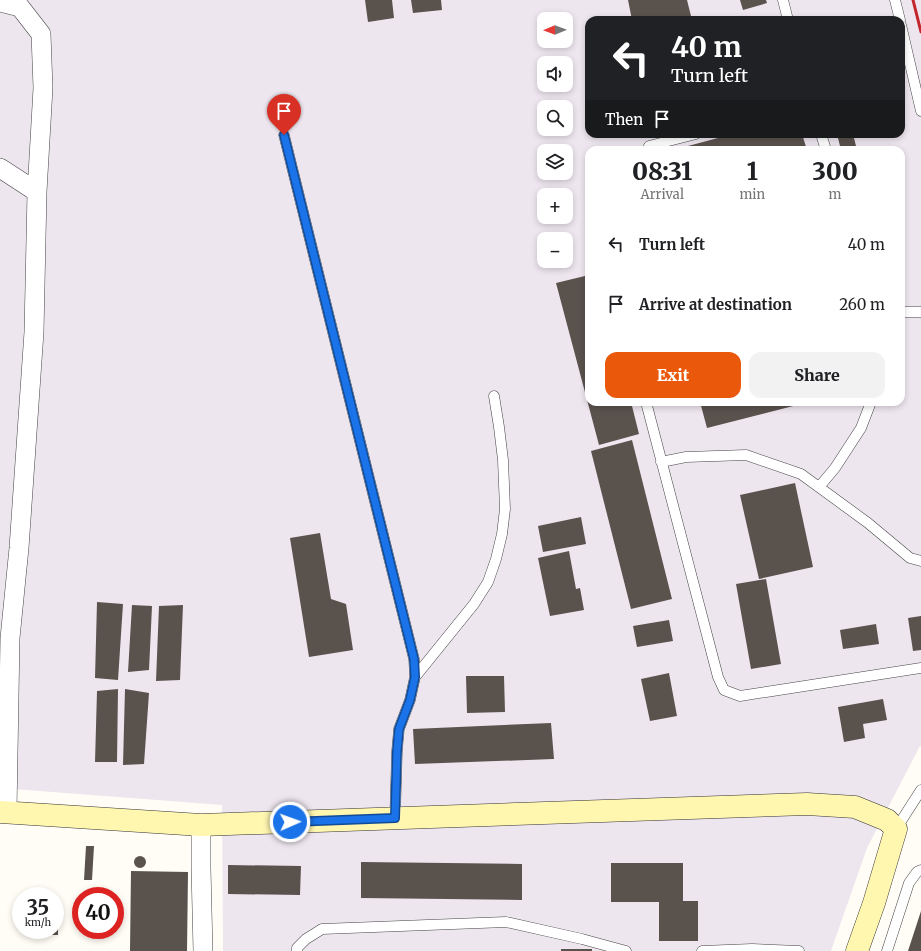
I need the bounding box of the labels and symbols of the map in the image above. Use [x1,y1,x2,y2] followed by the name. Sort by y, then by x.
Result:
[537,12,573,48] north arrow
[267,94,301,135] pin
[269,801,311,843] position arrow
[72,887,124,939] speed limit sign: 40

